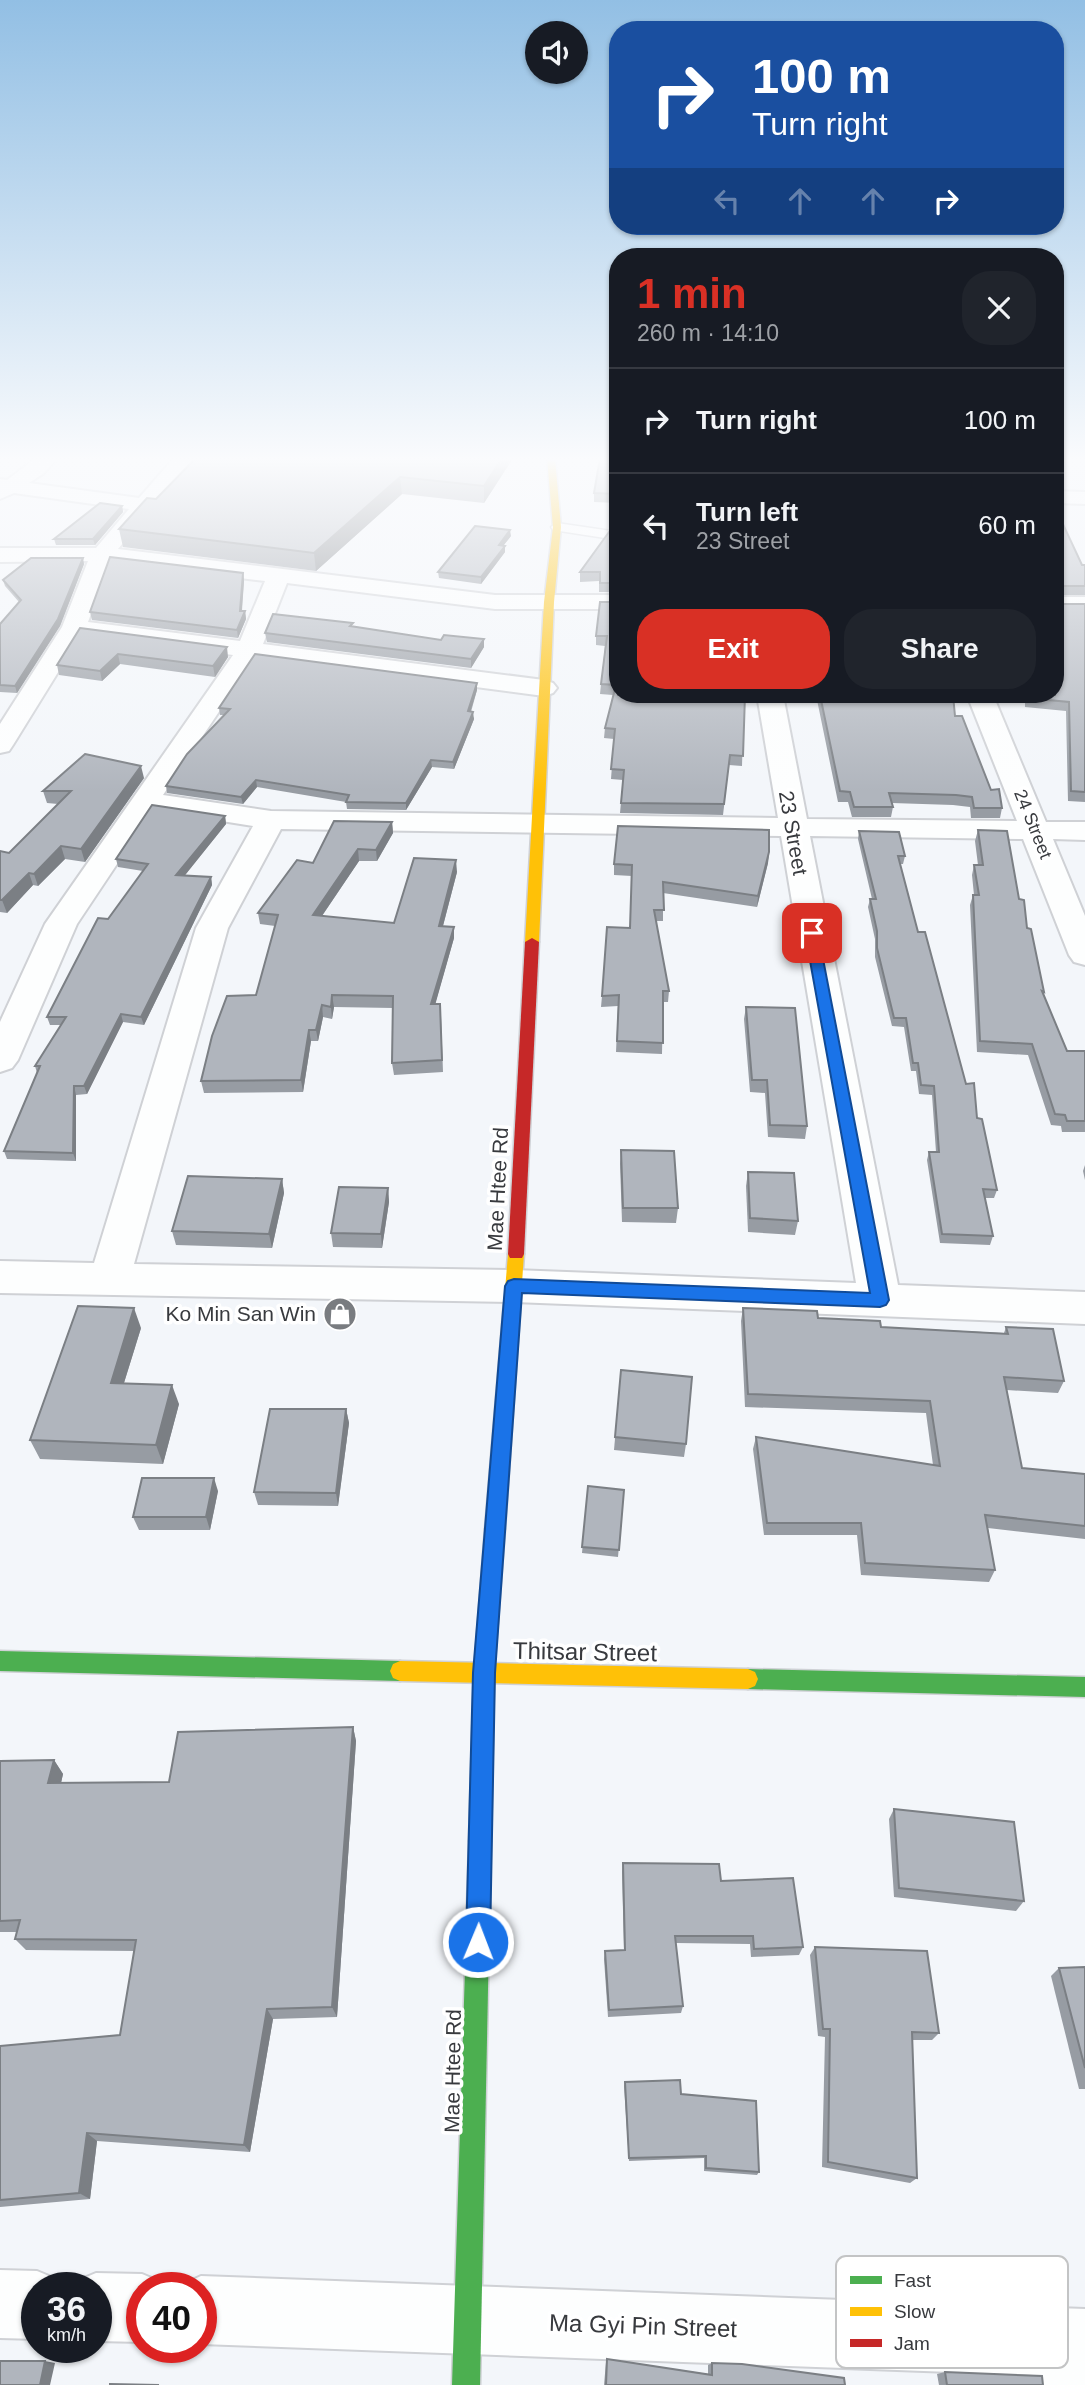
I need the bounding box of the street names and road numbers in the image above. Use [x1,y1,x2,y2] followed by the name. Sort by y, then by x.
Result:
[1010,786,1056,862] street label: 24 Street
[775,789,812,877] street label: 23 Street
[483,1127,512,1251] street label: Mae Htee Rd
[513,1637,658,1666] street label: Thitsar Street
[440,2009,465,2133] street label: Mae Htee Rd
[549,2309,738,2342] street label: Ma Gyi Pin Street

